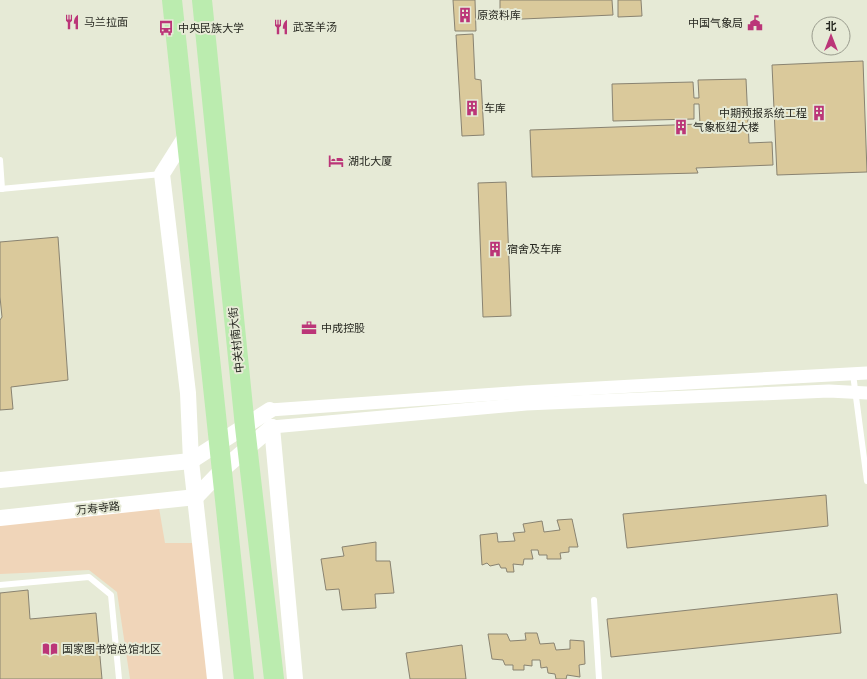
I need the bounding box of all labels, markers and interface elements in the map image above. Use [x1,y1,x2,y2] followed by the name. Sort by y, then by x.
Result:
[456,6,474,24] building icon: 原资料库
[477,8,521,21] place label: 原资料库
[63,13,81,31] restaurant icon: 马兰拉面
[746,14,764,32] public building icon: 中国气象局
[84,15,128,28] place label: 马兰拉面
[688,16,743,29] place label: 中国气象局
[811,16,851,56] north arrow
[272,18,290,36] restaurant icon: 武圣羊汤
[157,19,175,37] bus stop icon: 中央民族大学
[826,19,837,32] text: 北
[293,20,337,33] place label: 武圣羊汤
[178,21,244,34] place label: 中央民族大学
[463,99,481,117] building icon: 车库
[484,101,506,114] place label: 车库
[810,104,828,122] building icon: 中期预报系统工程
[719,106,807,119] place label: 中期预报系统工程
[672,118,690,136] building icon: 气象枢纽大楼
[693,120,759,133] place label: 气象枢纽大楼
[327,152,345,170] hotel icon: 湖北大厦
[348,154,392,167] place label: 湖北大厦
[486,240,504,258] building icon: 宿舍及车库
[507,242,562,255] place label: 宿舍及车库
[226,307,245,374] street label: 中关村南大街
[300,319,318,337] office icon: 中成控股
[321,321,365,334] place label: 中成控股
[75,499,121,516] street label: 万寿寺路
[41,640,59,658] library icon: 国家图书馆总馆北区
[62,642,161,655] place label: 国家图书馆总馆北区

